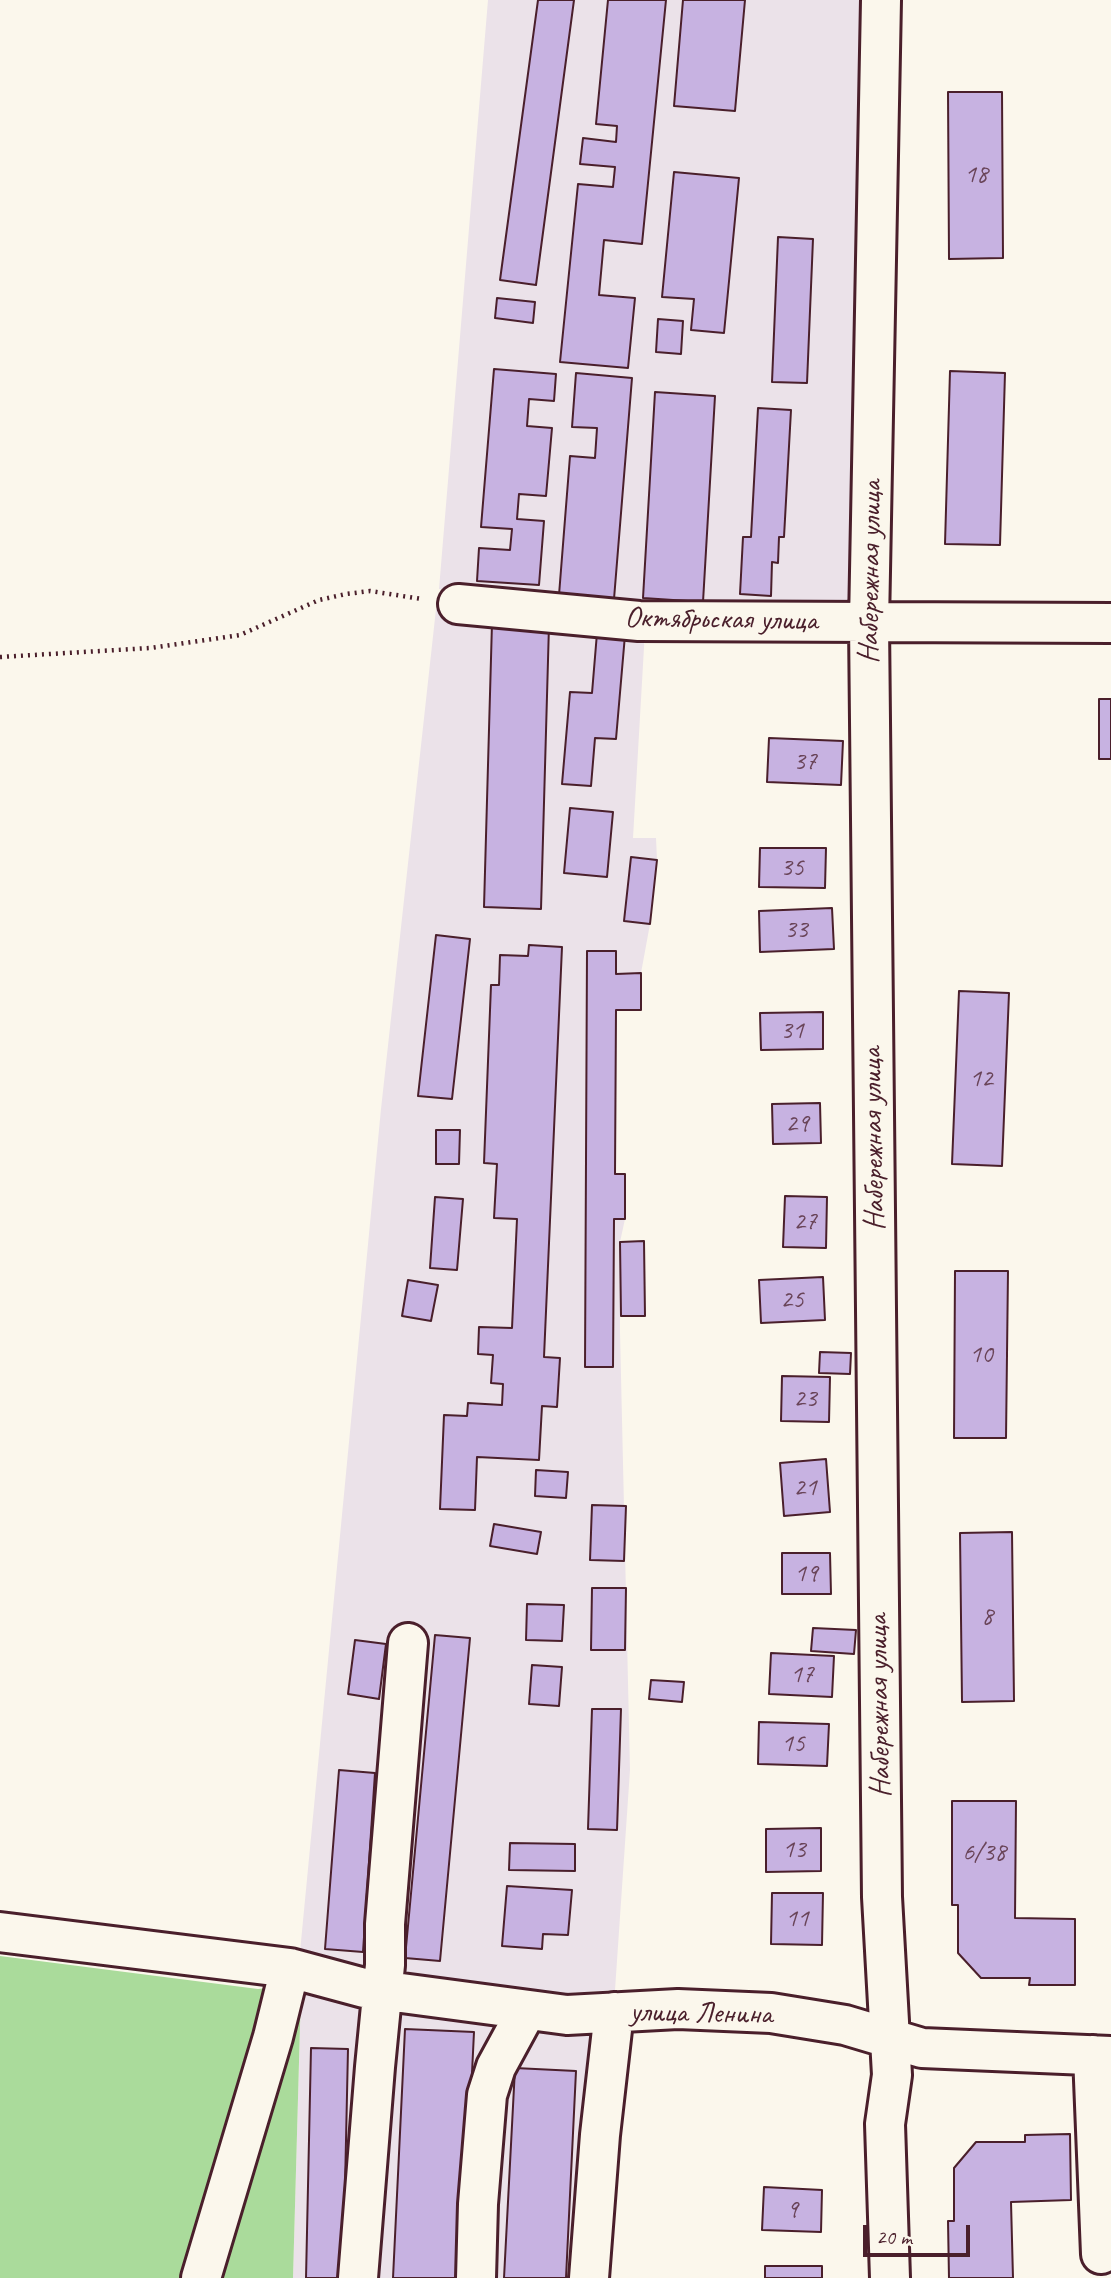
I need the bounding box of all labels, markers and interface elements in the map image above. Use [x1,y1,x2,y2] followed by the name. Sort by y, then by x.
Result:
[964,159,988,191] house number: 18
[851,480,891,664] street label: Набережная улица
[624,600,818,640] street label: Октябрьская улица
[793,746,817,778] house number: 37
[780,852,804,884] house number: 35
[784,914,808,946] house number: 33
[780,1015,804,1047] house number: 31
[854,1047,894,1231] street label: Набережная улица
[969,1063,993,1095] house number: 12
[785,1108,809,1140] house number: 29
[793,1206,817,1238] house number: 27
[780,1284,804,1316] house number: 25
[969,1339,993,1371] house number: 10
[793,1383,817,1415] house number: 23
[793,1472,817,1504] house number: 21
[794,1558,818,1590] house number: 19
[981,1601,993,1633] house number: 8
[860,1614,900,1798] street label: Набережная улица
[790,1659,814,1691] house number: 17
[781,1728,805,1760] house number: 15
[782,1834,806,1866] house number: 13
[962,1837,1006,1869] house number: 6/38
[785,1903,809,1935] house number: 11
[630,1995,772,2033] street label: улица Ленина
[786,2194,798,2226] house number: 9
[866,2212,973,2256] scale bar
[876,2224,912,2250] text: 20 m

